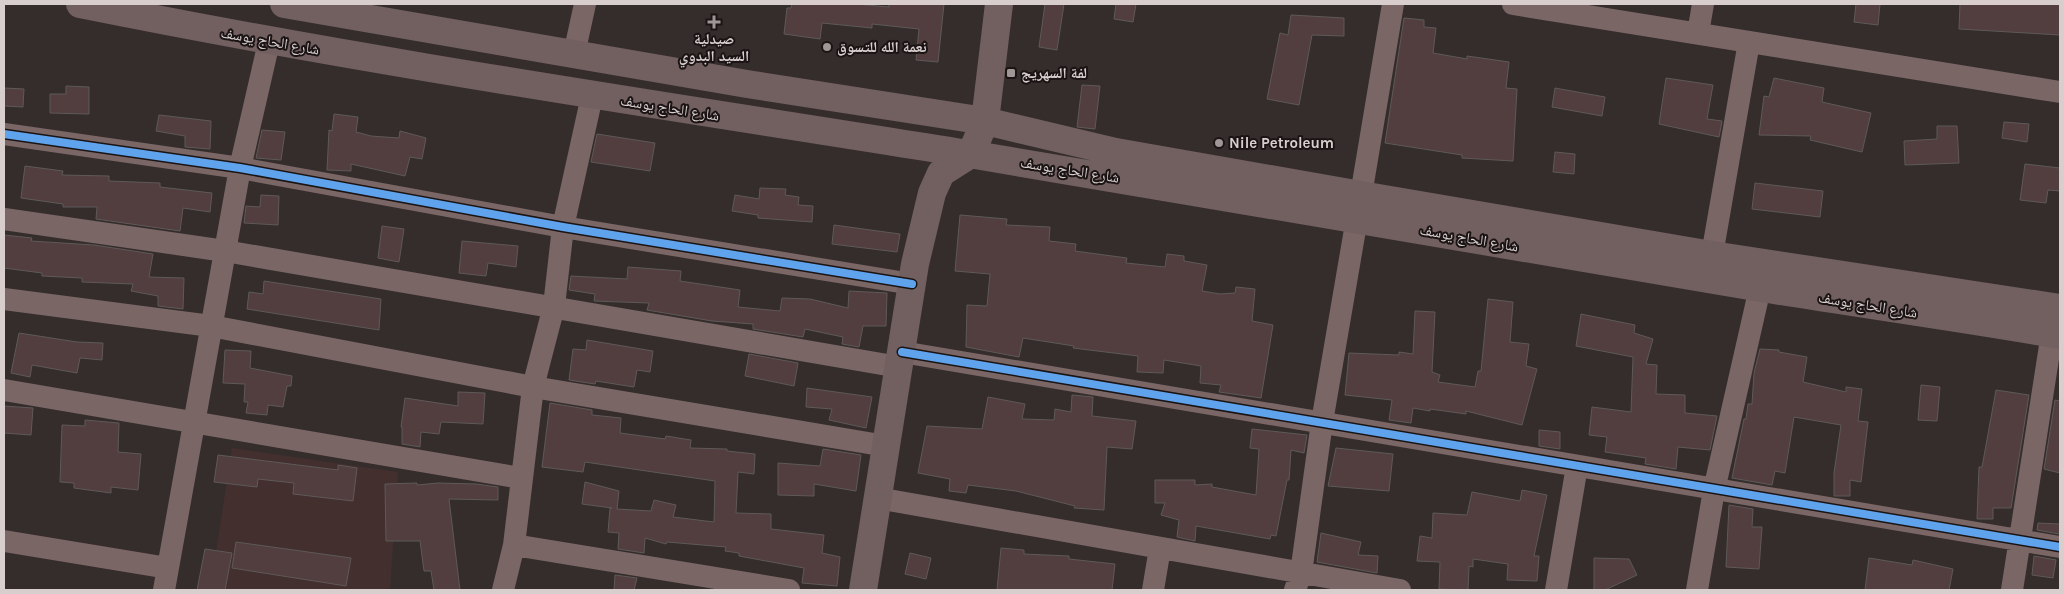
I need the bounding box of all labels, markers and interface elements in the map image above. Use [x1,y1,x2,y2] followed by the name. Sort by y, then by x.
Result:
[708,16,720,28] marker: صيدلية السيد البدوي
[219,23,321,60] street label: شارع الحاج يوسف
[679,30,749,68] place label: صيدلية السيد البدوي
[837,38,927,56] place label: نعمة الله للتسوق
[821,41,833,53] marker: نعمة الله للتسوق
[1021,64,1087,83] place label: لفة السهريج
[1005,67,1017,79] marker: لفة السهريج
[619,91,721,126] street label: شارع الحاج يوسف
[1229,134,1334,152] place label: Nile Petroleum
[1213,137,1225,149] marker: Nile Petroleum
[1019,153,1121,188] street label: شارع الحاج يوسف
[1418,220,1520,257] street label: شارع الحاج يوسف
[1817,288,1919,323] street label: شارع الحاج يوسف

